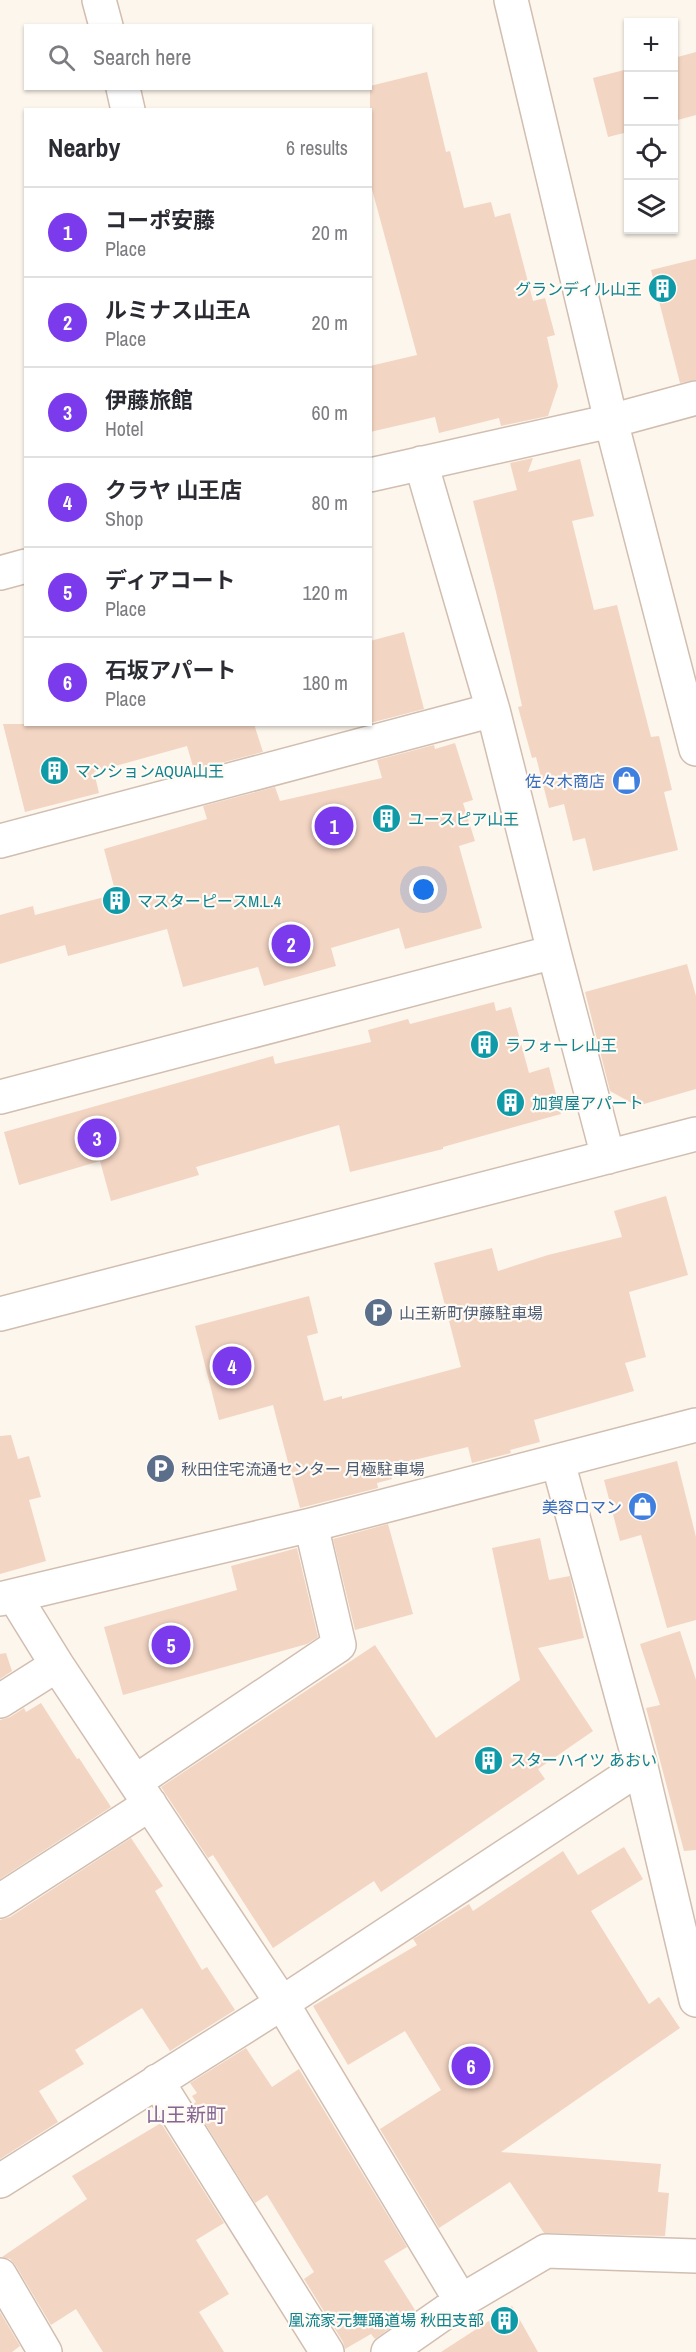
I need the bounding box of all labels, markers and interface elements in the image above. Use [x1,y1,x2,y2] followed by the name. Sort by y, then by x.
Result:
[624,18,678,234] map controls
[624,18,678,72] button: +
[24,24,372,90] search box
[45,41,78,74] icon: search
[93,42,191,72] text: Search here
[624,72,678,126] button: −
[624,126,678,180] button: locate
[48,130,120,165] text: Nearby
[286,134,348,161] text: 6 results
[624,180,678,234] button: layers
[105,205,215,235] text: コーポ安藤
[63,219,72,246] text: 1
[312,219,348,246] text: 20 m
[105,235,146,262] text: Place
[647,273,679,305] building icon: グランディル山王
[515,278,642,300] place label: グランディル山王
[105,295,250,325] text: ルミナス山王A
[63,309,72,336] text: 2
[312,309,348,336] text: 20 m
[105,325,146,352] text: Place
[105,385,193,415] text: 伊藤旅館
[63,399,72,426] text: 3
[312,399,348,426] text: 60 m
[105,415,143,442] text: Hotel
[105,475,242,505] text: クラヤ 山王店
[63,489,72,516] text: 4
[312,489,348,516] text: 80 m
[105,505,143,532] text: Shop
[105,565,235,595] text: ディアコート
[63,579,72,606] text: 5
[302,579,348,606] text: 120 m
[105,595,146,622] text: Place
[105,655,237,685] text: 石坂アパート
[63,669,72,696] text: 6
[302,669,348,696] text: 180 m
[105,685,146,712] text: Place
[38,755,70,787] building icon: マンションAQUA山王
[75,760,224,782] place label: マンションAQUA山王
[610,765,642,797] shop icon: 佐々木商店
[525,770,605,792] place label: 佐々木商店
[371,803,403,835] building icon: ユースピア山王
[314,804,354,848] pin: 1
[408,808,519,830] place label: ユースピア山王
[409,875,438,904] your location
[100,885,132,917] building icon: マスターピースM.L.4
[137,890,281,912] place label: マスターピースM.L.4
[272,922,310,966] pin: 2
[468,1029,500,1061] building icon: ラフォーレ山王
[505,1034,617,1056] place label: ラフォーレ山王
[495,1087,527,1119] building icon: 加賀屋アパート
[532,1092,644,1114] place label: 加賀屋アパート
[78,1116,116,1160] pin: 3
[362,1297,394,1329] parking icon: 山王新町伊藤駐車場
[399,1302,543,1324] place label: 山王新町伊藤駐車場
[212,1344,252,1388] pin: 4
[144,1453,176,1485] parking icon: 秋田住宅流通センター 月極駐車場
[181,1458,425,1480] place label: 秋田住宅流通センター 月極駐車場
[627,1491,659,1523] shop icon: 美容ロマン
[542,1496,622,1518] place label: 美容ロマン
[152,1622,190,1668] pin: 5
[473,1744,505,1776] building icon: スターハイツ あおい
[510,1749,657,1771] place label: スターハイツ あおい
[452,2044,490,2088] pin: 6
[146,2101,226,2128] district label: 山王新町
[489,2304,521,2336] building icon: 凰流家元舞踊道場 秋田支部
[288,2309,484,2331] place label: 凰流家元舞踊道場 秋田支部

